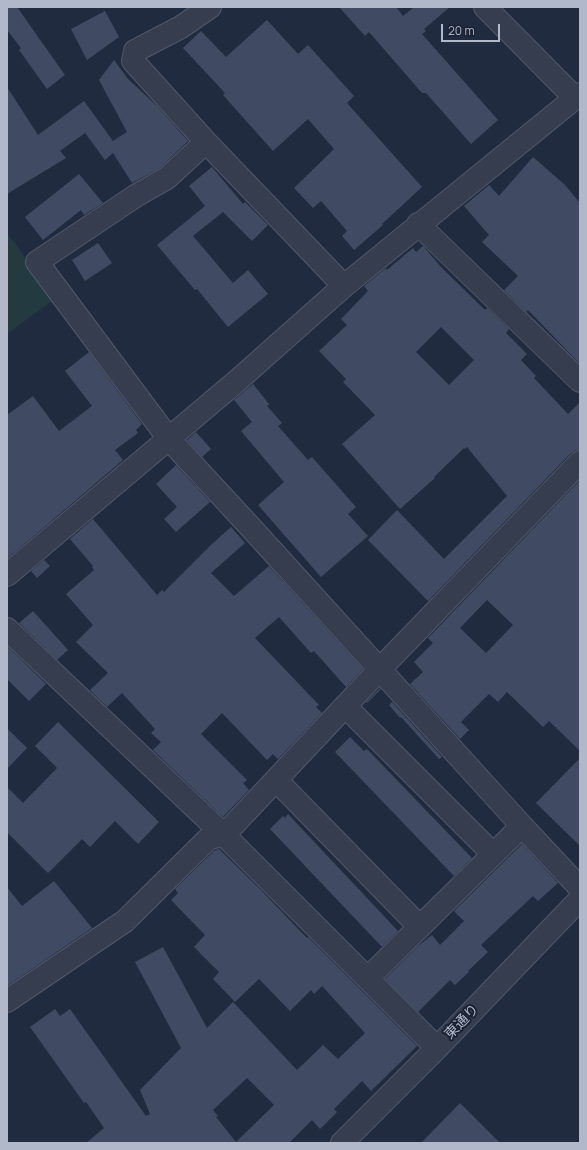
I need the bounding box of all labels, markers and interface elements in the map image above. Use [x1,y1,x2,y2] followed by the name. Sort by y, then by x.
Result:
[443,16,502,42] scale bar
[448,22,475,39] text: 20 m
[441,1001,483,1043] street label: 東通り

